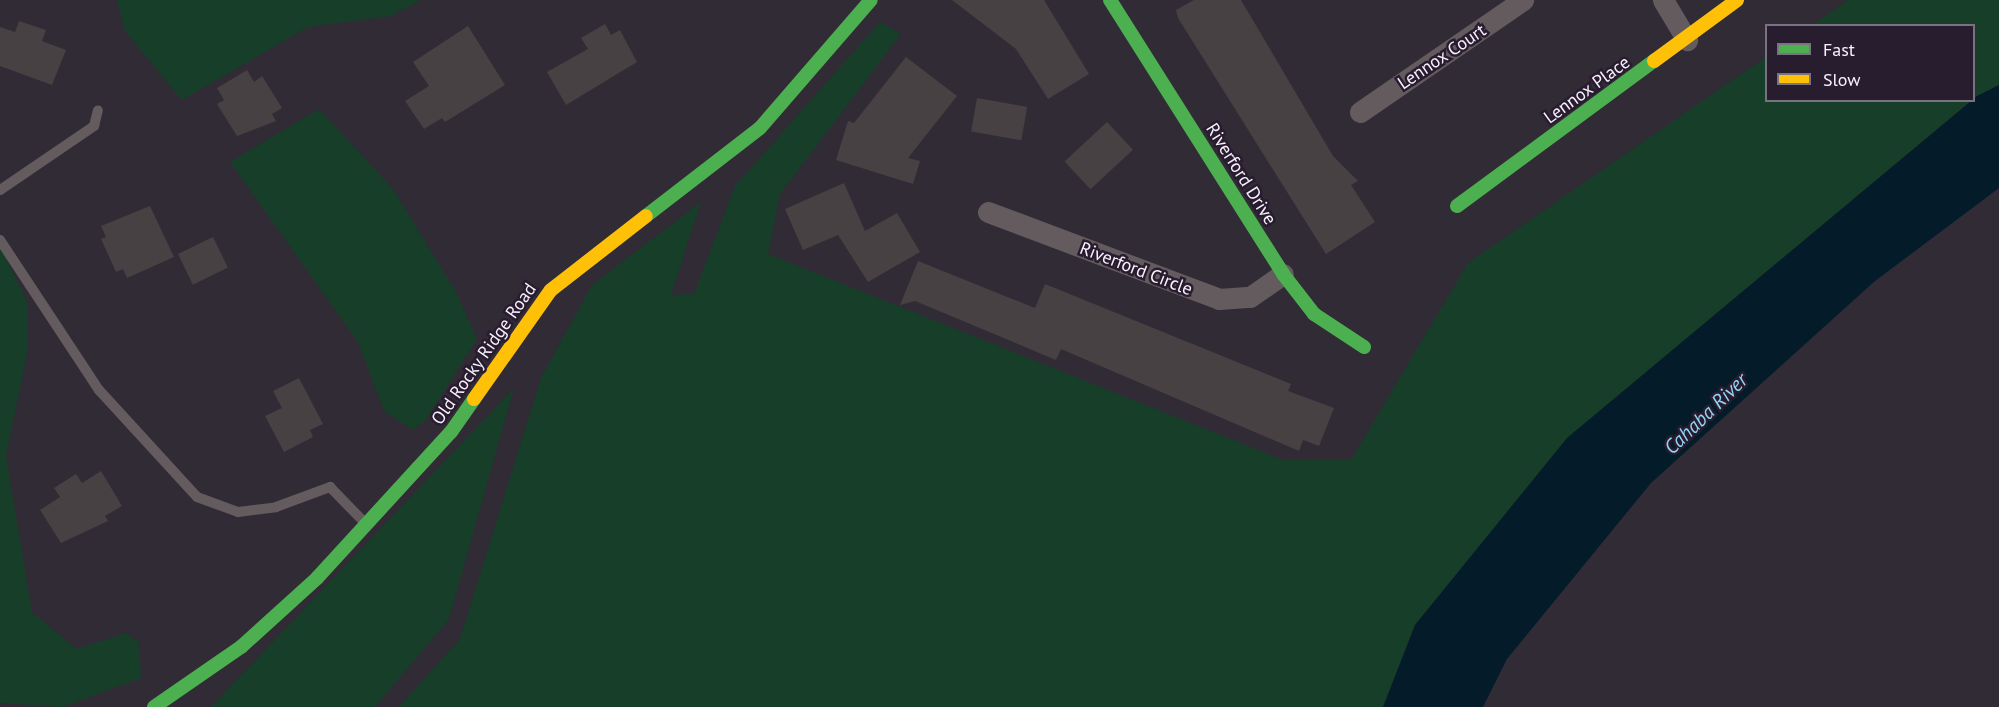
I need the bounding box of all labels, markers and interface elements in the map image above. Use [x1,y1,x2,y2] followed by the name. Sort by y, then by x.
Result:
[1394,19,1490,95] street label: Lennox Court
[1765,24,1975,102] legend
[1823,38,1855,61] text: Fast
[1540,51,1634,129] street label: Lennox Place
[1823,68,1861,91] text: Slow
[1201,119,1281,229] street label: Riverford Drive
[1077,238,1195,300] street label: Riverford Circle
[427,279,541,429] street label: Old Rocky Ridge Road
[1659,368,1753,460] water label: Cahaba River

